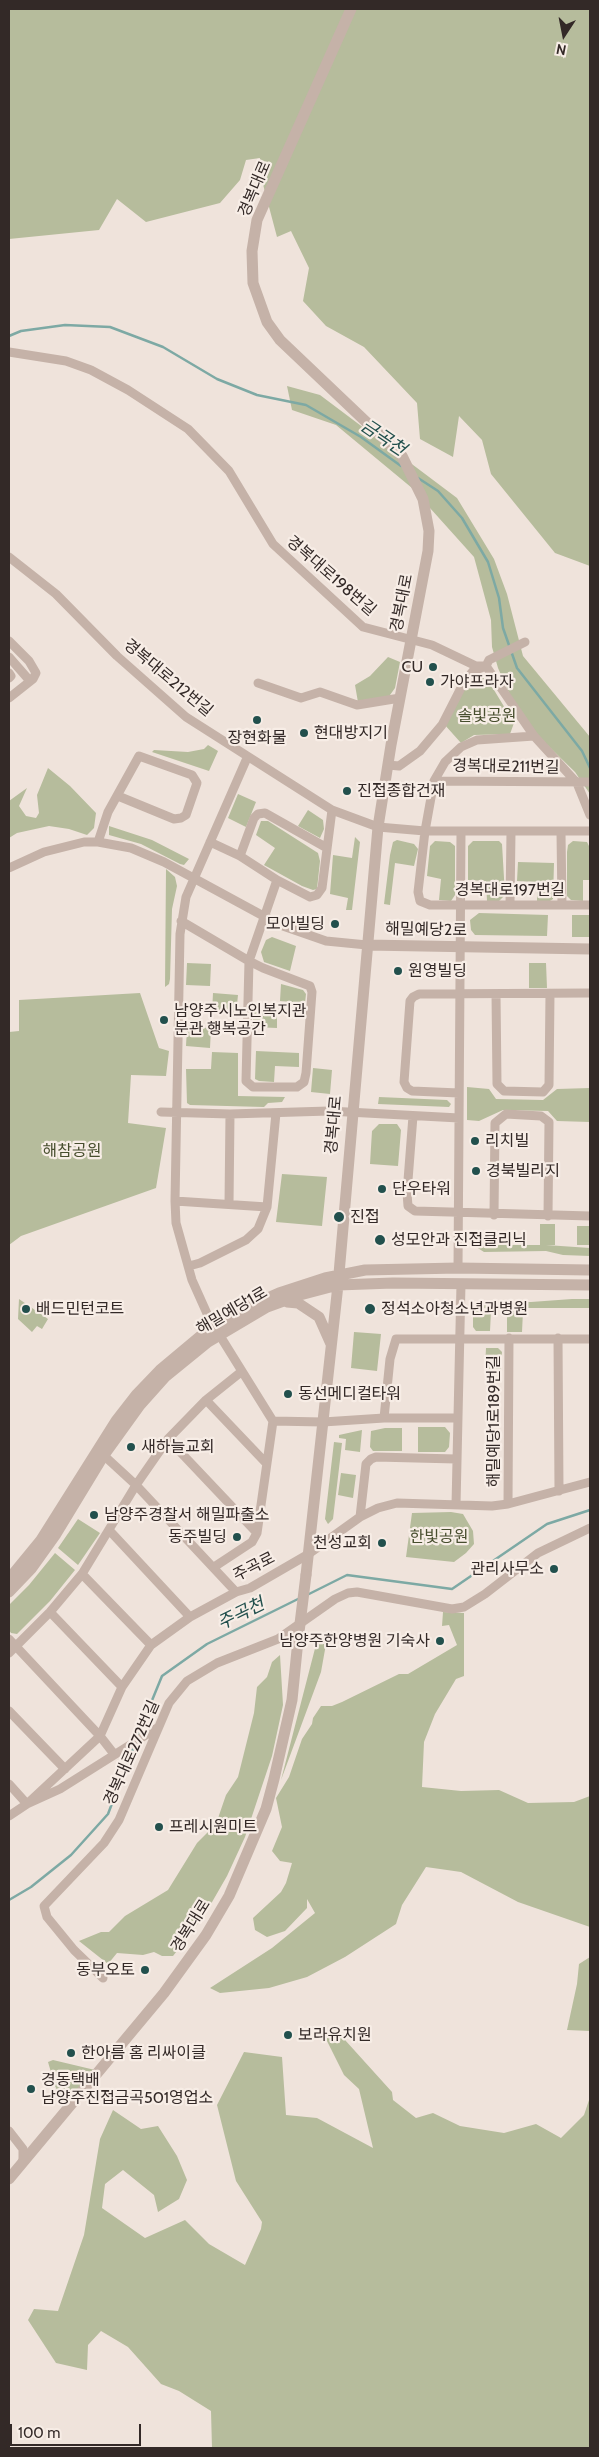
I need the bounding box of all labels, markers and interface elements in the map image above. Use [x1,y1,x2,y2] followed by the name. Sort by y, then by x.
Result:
[539,10,589,60] north arrow
[555,40,568,60] text: N
[235,158,275,220] street label: 경복대로
[356,415,410,461] water label: 금곡천
[282,532,380,620] street label: 경복대로198번길
[387,572,417,634] street label: 경복대로
[120,635,216,721] street label: 경복대로212번길
[402,657,423,677] place label: CU
[427,661,439,673] marker: CU
[440,672,514,692] place label: 가야프라자
[424,676,436,688] marker: 가야프라자
[458,706,516,726] park label: 솔빛공원
[251,714,263,726] marker: 장현화물
[314,723,388,743] place label: 현대방지기
[298,727,310,739] marker: 현대방지기
[228,728,286,748] place label: 장현화물
[452,756,560,778] street label: 경복대로211번길
[357,781,445,801] place label: 진접종합건재
[341,785,353,797] marker: 진접종합건재
[455,880,565,900] street label: 경복대로197번길
[266,914,325,934] place label: 모아빌딩
[329,918,341,930] marker: 모아빌딩
[385,920,467,940] street label: 해밀예당2로
[408,961,467,981] place label: 원영빌딩
[392,965,404,977] marker: 원영빌딩
[174,1001,306,1039] place label: 남양주시노인복지관 분관 행복공간
[158,1014,170,1026] marker: 남양주시노인복지관 분관 행복공간
[322,1095,346,1155] street label: 경복대로
[485,1131,529,1151] place label: 리치빌
[469,1135,481,1147] marker: 리치빌
[43,1141,101,1161] park label: 해참공원
[486,1161,560,1181] place label: 경북빌리지
[470,1165,482,1177] marker: 경북빌리지
[392,1179,451,1199] place label: 단우타워
[376,1183,388,1195] marker: 단우타워
[350,1207,379,1227] place label: 진접
[332,1210,346,1224] marker: 진접
[391,1230,527,1250] place label: 성모안과 진접클리닉
[373,1233,387,1247] marker: 성모안과 진접클리닉
[193,1283,271,1339] street label: 해밀예당1로
[36,1299,124,1319] place label: 배드민턴코트
[381,1299,528,1319] place label: 정석소아청소년과병원
[363,1302,377,1316] marker: 정석소아청소년과병원
[20,1303,32,1315] marker: 배드민턴코트
[484,1355,504,1487] street label: 해밀예당1로189번길
[298,1384,401,1404] place label: 동선메디컬타워
[282,1388,294,1400] marker: 동선메디컬타워
[141,1437,215,1457] place label: 새하늘교회
[125,1441,137,1453] marker: 새하늘교회
[104,1505,270,1525] place label: 남양주경찰서 해밀파출소
[88,1509,100,1521] marker: 남양주경찰서 해밀파출소
[168,1527,227,1547] place label: 동주빌딩
[410,1527,468,1547] park label: 한빛공원
[231,1531,243,1543] marker: 동주빌딩
[313,1533,372,1553] place label: 천성교회
[376,1537,388,1549] marker: 천성교회
[230,1548,278,1586] street label: 주곡로
[470,1559,544,1579] place label: 관리사무소
[548,1563,560,1575] marker: 관리사무소
[214,1593,268,1635] water label: 주곡천
[279,1631,430,1651] place label: 남양주한양병원 기숙사
[434,1635,446,1647] marker: 남양주한양병원 기숙사
[100,1697,164,1809] street label: 경복대로272번길
[169,1817,257,1837] place label: 프레시원미트
[153,1821,165,1833] marker: 프레시원미트
[167,1896,215,1956] street label: 경복대로
[76,1960,135,1980] place label: 동부오토
[139,1964,151,1976] marker: 동부오토
[298,2025,372,2045] place label: 보라유치원
[282,2029,294,2041] marker: 보라유치원
[81,2043,206,2063] place label: 한아름 홈 리싸이클
[65,2047,77,2059] marker: 한아름 홈 리싸이클
[41,2070,213,2108] place label: 경동택배 남양주진접금곡501영업소
[25,2083,37,2095] marker: 경동택배 남양주진접금곡501영업소
[12,2414,144,2446] scale bar
[18,2424,60,2442] text: 100 m

